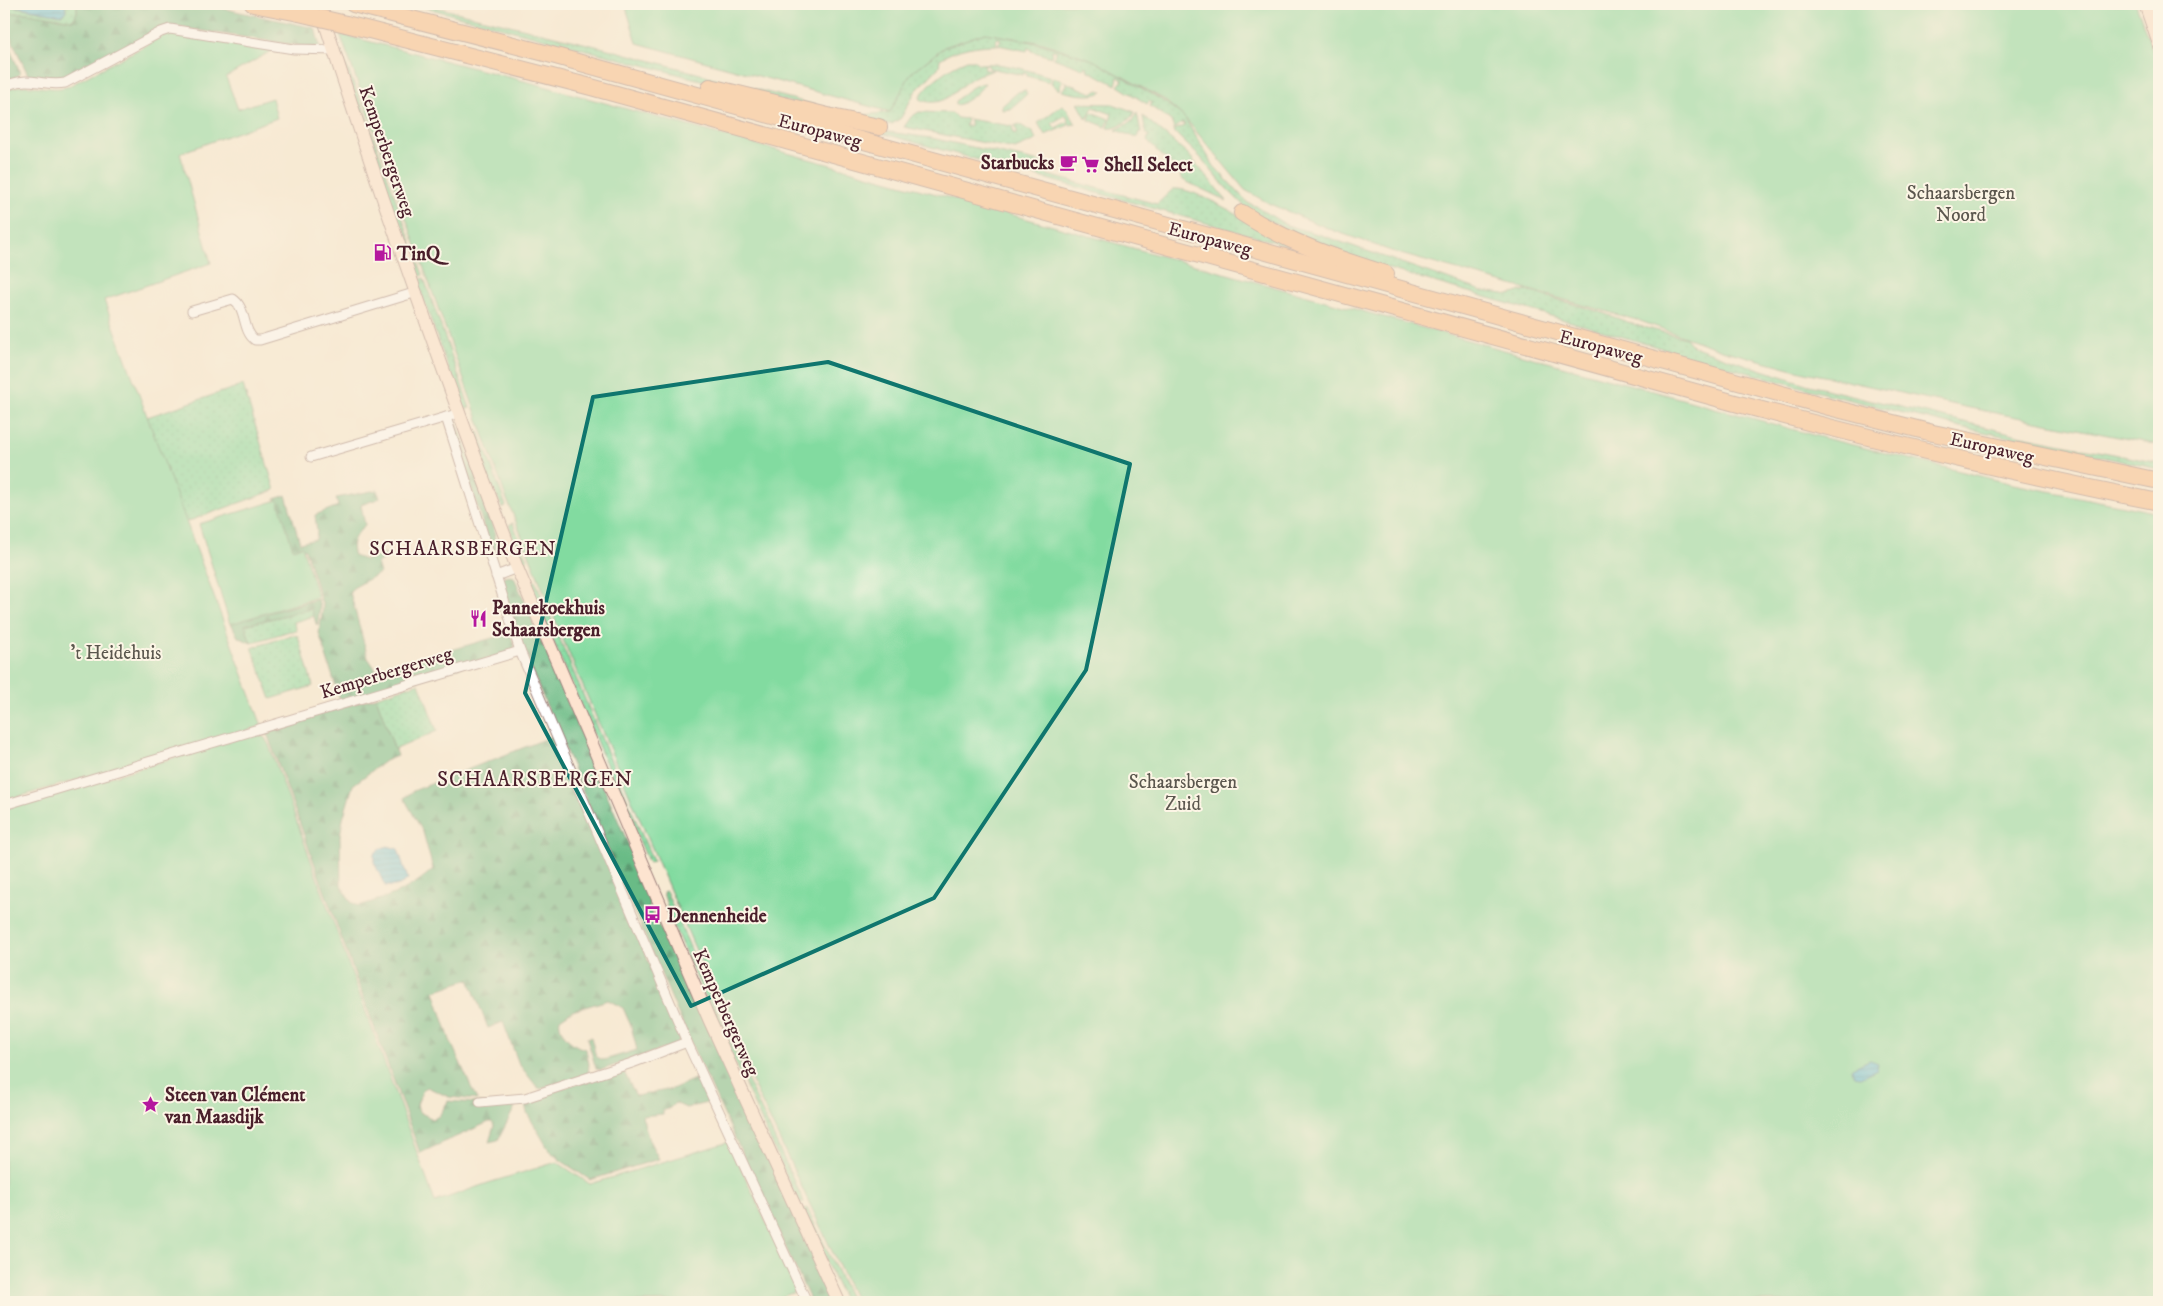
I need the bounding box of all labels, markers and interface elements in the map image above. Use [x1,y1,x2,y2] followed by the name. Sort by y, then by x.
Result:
[353,83,420,221] street label: Kemperbergerweg
[775,109,865,154] street label: Europaweg
[981,152,1055,175] place label: Starbucks
[1058,152,1078,172] cafe icon: Starbucks
[1080,154,1100,174] supermarket icon: Shell Select
[1104,154,1194,177] place label: Shell Select
[1907,182,2015,227] park label: Schaarsbergen Noord
[1165,217,1255,262] street label: Europaweg
[373,243,393,263] fuel station icon: TinQ
[396,243,449,266] place label: TinQ
[1556,325,1646,370] street label: Europaweg
[1947,428,2037,469] street label: Europaweg
[369,537,557,562] district label: SCHAARSBERGEN
[492,597,605,642] place label: Pannekoekhuis Schaarsbergen
[468,608,488,628] restaurant icon: Pannekoekhuis Schaarsbergen
[71,642,161,665] park label: 't Heidehuis
[317,642,456,704] street label: Kemperbergerweg
[437,767,633,793] district label: SCHAARSBERGEN
[1129,771,1237,816] park label: Schaarsbergen Zuid
[643,905,663,925] bus stop icon: Dennenheide
[667,905,767,928] place label: Dennenheide
[687,945,764,1081] street label: Kemperbergerweg
[164,1084,306,1130] place label: Steen van Clément van Maasdijk
[141,1095,161,1115] place icon: Steen van Clément van Maasdijk

